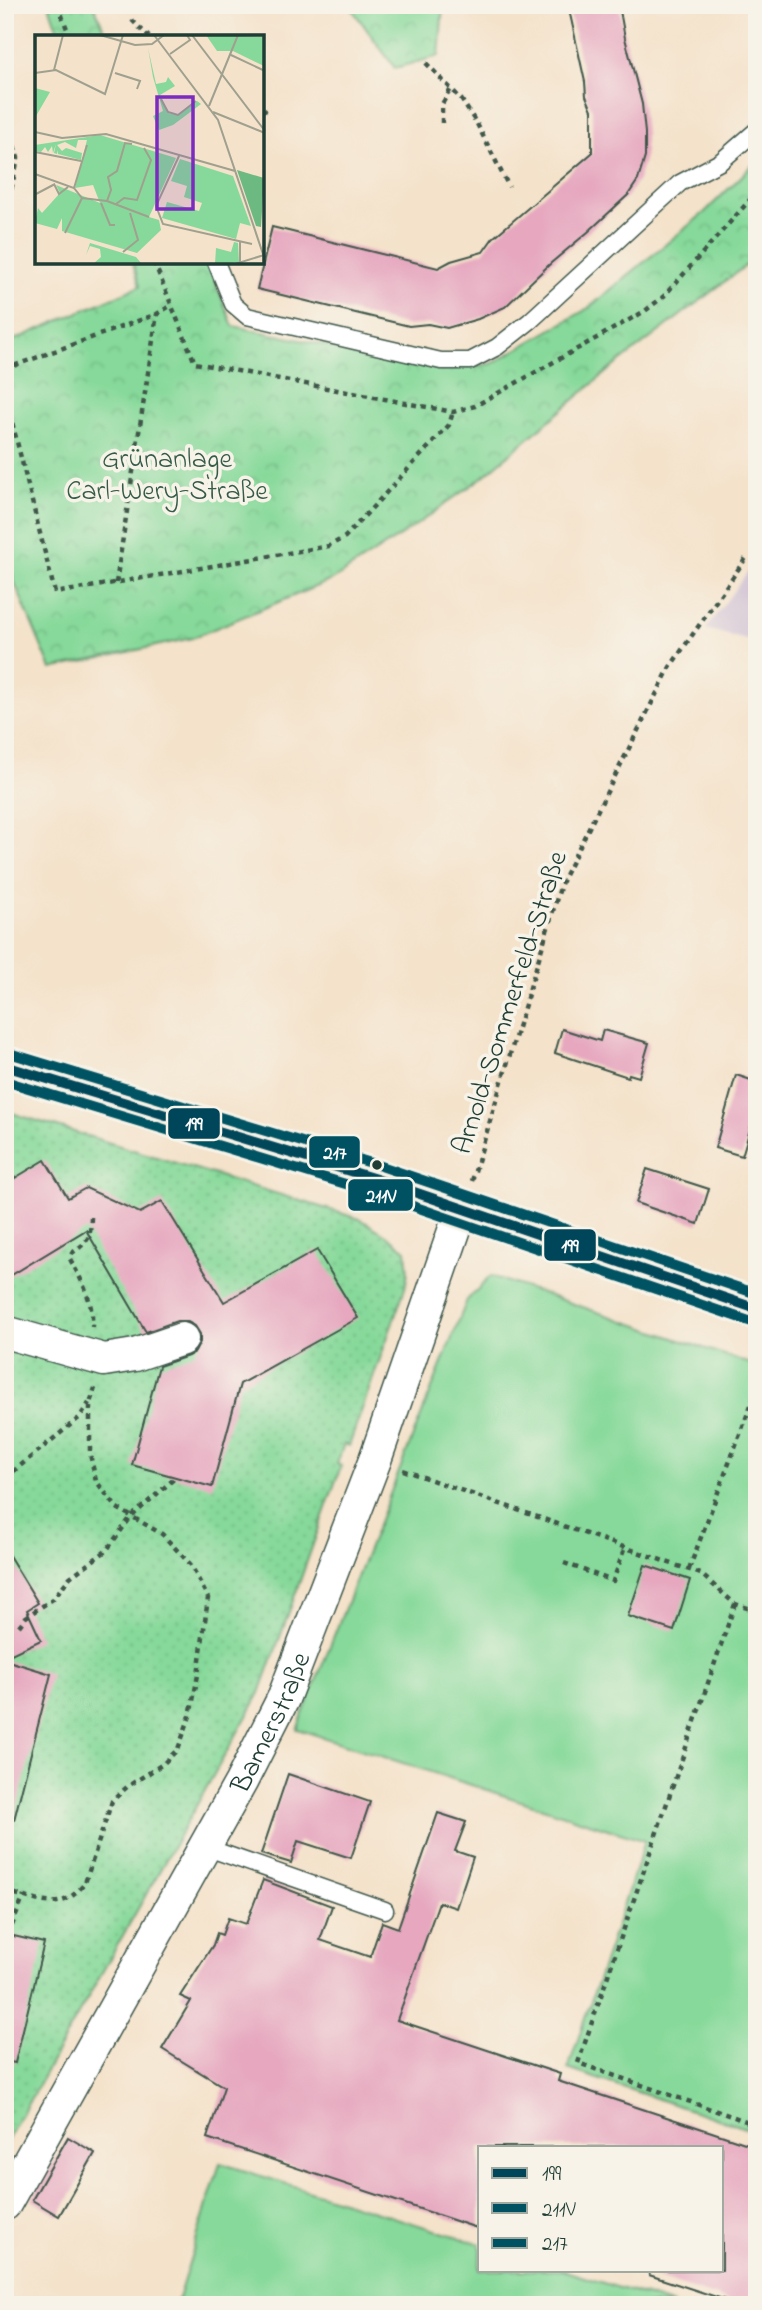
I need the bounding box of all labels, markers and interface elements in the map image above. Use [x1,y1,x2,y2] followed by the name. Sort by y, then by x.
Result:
[35,35,264,264] inset map
[66,440,268,513] park label: Grünanlage Carl-Wery-Straße
[443,846,580,1160] street label: Arnold-Sommerfeld-Straße
[167,1107,221,1140] line badge: 199
[185,1112,203,1139] text: 199
[308,1135,361,1169] line badge: 217
[322,1141,347,1168] text: 217
[370,1158,384,1172] unlabelled marker
[347,1178,414,1212] line badge: 211V
[365,1184,397,1211] text: 211V
[543,1228,597,1262] line badge: 199
[561,1234,579,1261] text: 199
[221,1646,323,1802] street label: Bamerstraße
[478,2146,724,2272] legend
[542,2160,562,2190] text: 199
[542,2196,576,2226] text: 211V
[542,2230,568,2260] text: 217

